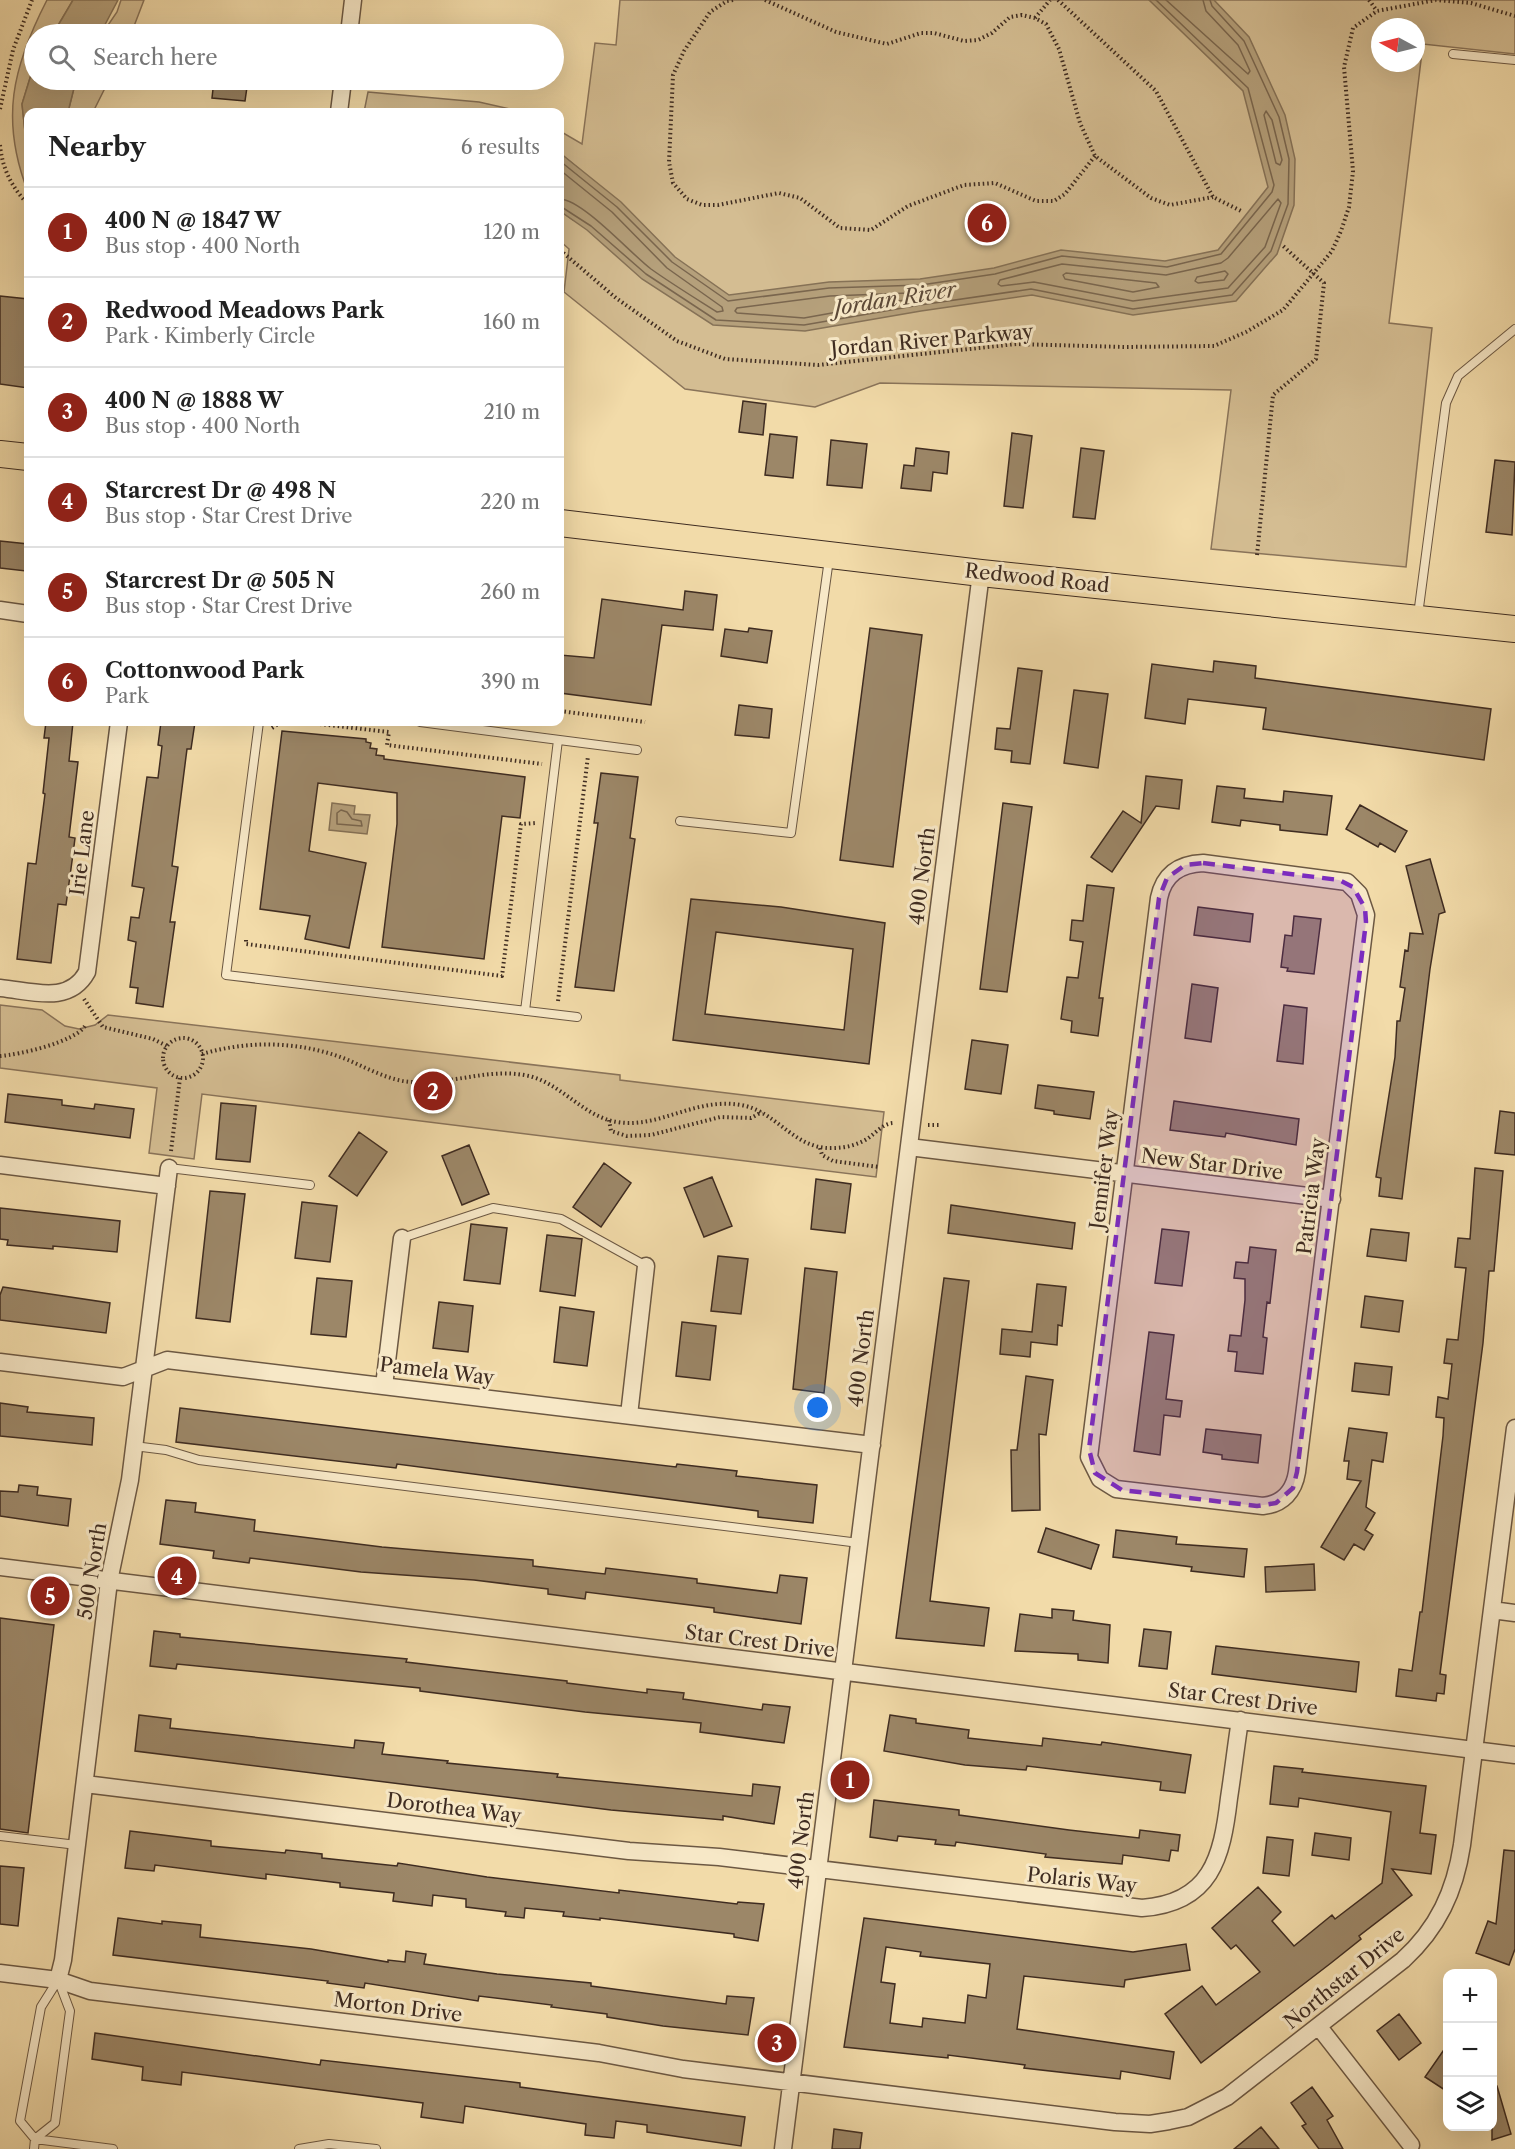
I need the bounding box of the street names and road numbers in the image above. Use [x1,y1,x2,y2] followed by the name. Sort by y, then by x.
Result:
[827,319,1035,361] street label: Jordan River Parkway
[964,558,1110,598] street label: Redwood Road
[65,809,99,897] street label: Irie Lane
[904,825,940,926] street label: 400 North
[1084,1107,1123,1234] street label: Jennifer Way
[1292,1135,1330,1256] street label: Patricia Way
[1140,1143,1284,1185] street label: New Star Drive
[843,1307,879,1408] street label: 400 North
[378,1352,497,1390] street label: Pamela Way
[72,1520,112,1621] street label: 500 North
[684,1620,836,1662] street label: Star Crest Drive
[1167,1678,1319,1720] street label: Star Crest Drive
[385,1788,524,1828] street label: Dorothea Way
[783,1789,819,1890] street label: 400 North
[1026,1862,1139,1898] street label: Polaris Way
[1279,1922,1409,2034] street label: Northstar Drive
[332,1987,464,2027] street label: Morton Drive

